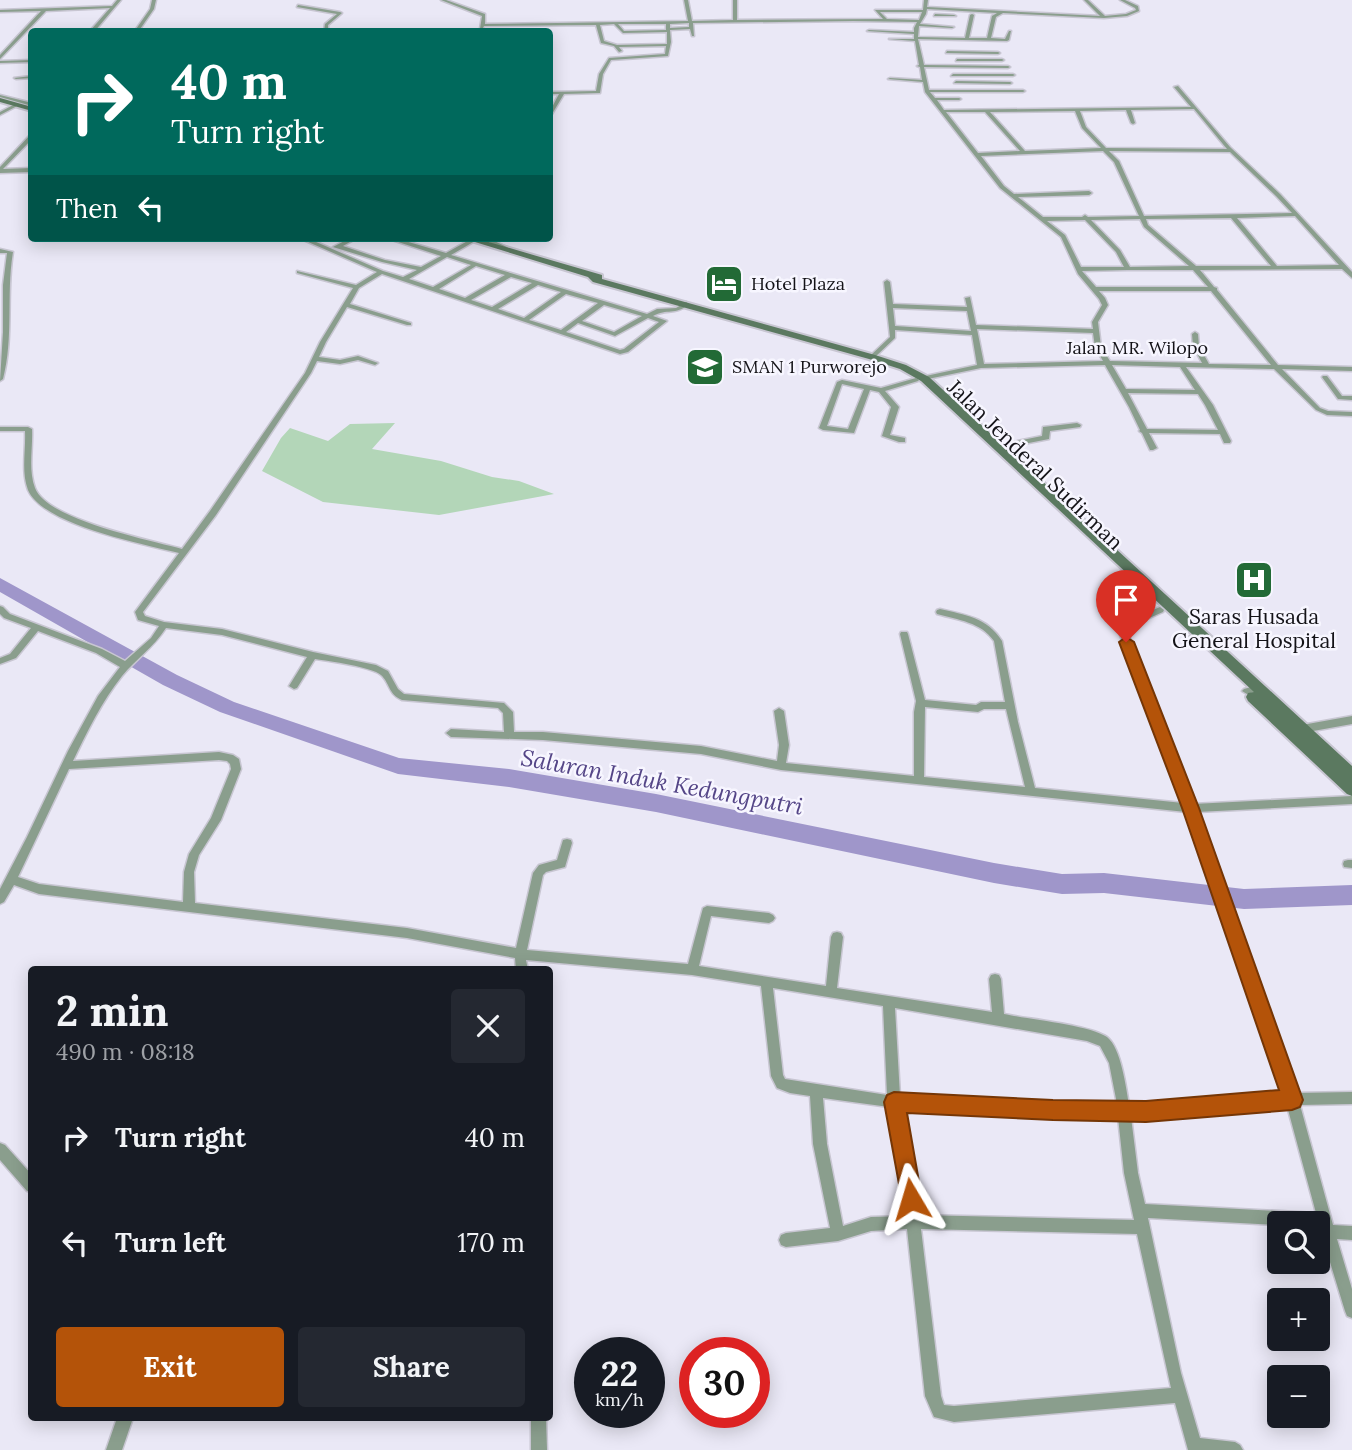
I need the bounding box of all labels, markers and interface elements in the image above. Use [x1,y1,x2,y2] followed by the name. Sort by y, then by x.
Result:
[171,50,287,112] text: 40 m
[56,56,147,147] icon: right
[171,111,324,152] text: Turn right
[132,189,170,227] icon: left
[56,192,118,225] text: Then
[703,263,745,305] hotel icon: Hotel Plaza
[751,272,845,295] place label: Hotel Plaza
[1065,336,1208,359] street label: Jalan MR. Wilopo
[684,346,726,388] school or university icon: SMAN 1 Purworejo
[732,355,887,378] place label: SMAN 1 Purworejo
[941,373,1129,556] street label: Jalan Jenderal Sudirman
[1233,559,1275,601] hospital icon: Saras Husada General Hospital
[1096,570,1156,642] pin
[1107,581,1145,619] icon: arrive
[1172,603,1336,654] place label: Saras Husada General Hospital
[519,742,806,821] water label: Saluran Induk Kedungputri
[56,984,169,1038] text: 2 min
[451,989,525,1063] button: close
[56,1037,195,1066] text: 490 m · 08:18
[56,1119,94,1157] icon: right
[115,1121,246,1154] text: Turn right
[465,1121,525,1154] text: 40 m
[874,1162,948,1236] position arrow
[1267,1211,1330,1428] map controls
[1267,1211,1330,1274] button: search
[56,1224,94,1262] icon: left
[115,1226,226,1259] text: Turn left
[457,1226,525,1259] text: 170 m
[1267,1288,1330,1351] button: +
[56,1327,284,1407] button: Exit
[298,1327,525,1407] button: Share
[679,1337,770,1428] speed limit sign: 30
[601,1351,638,1396] text: 22
[1267,1365,1330,1428] button: −
[595,1388,644,1411] text: km/h

